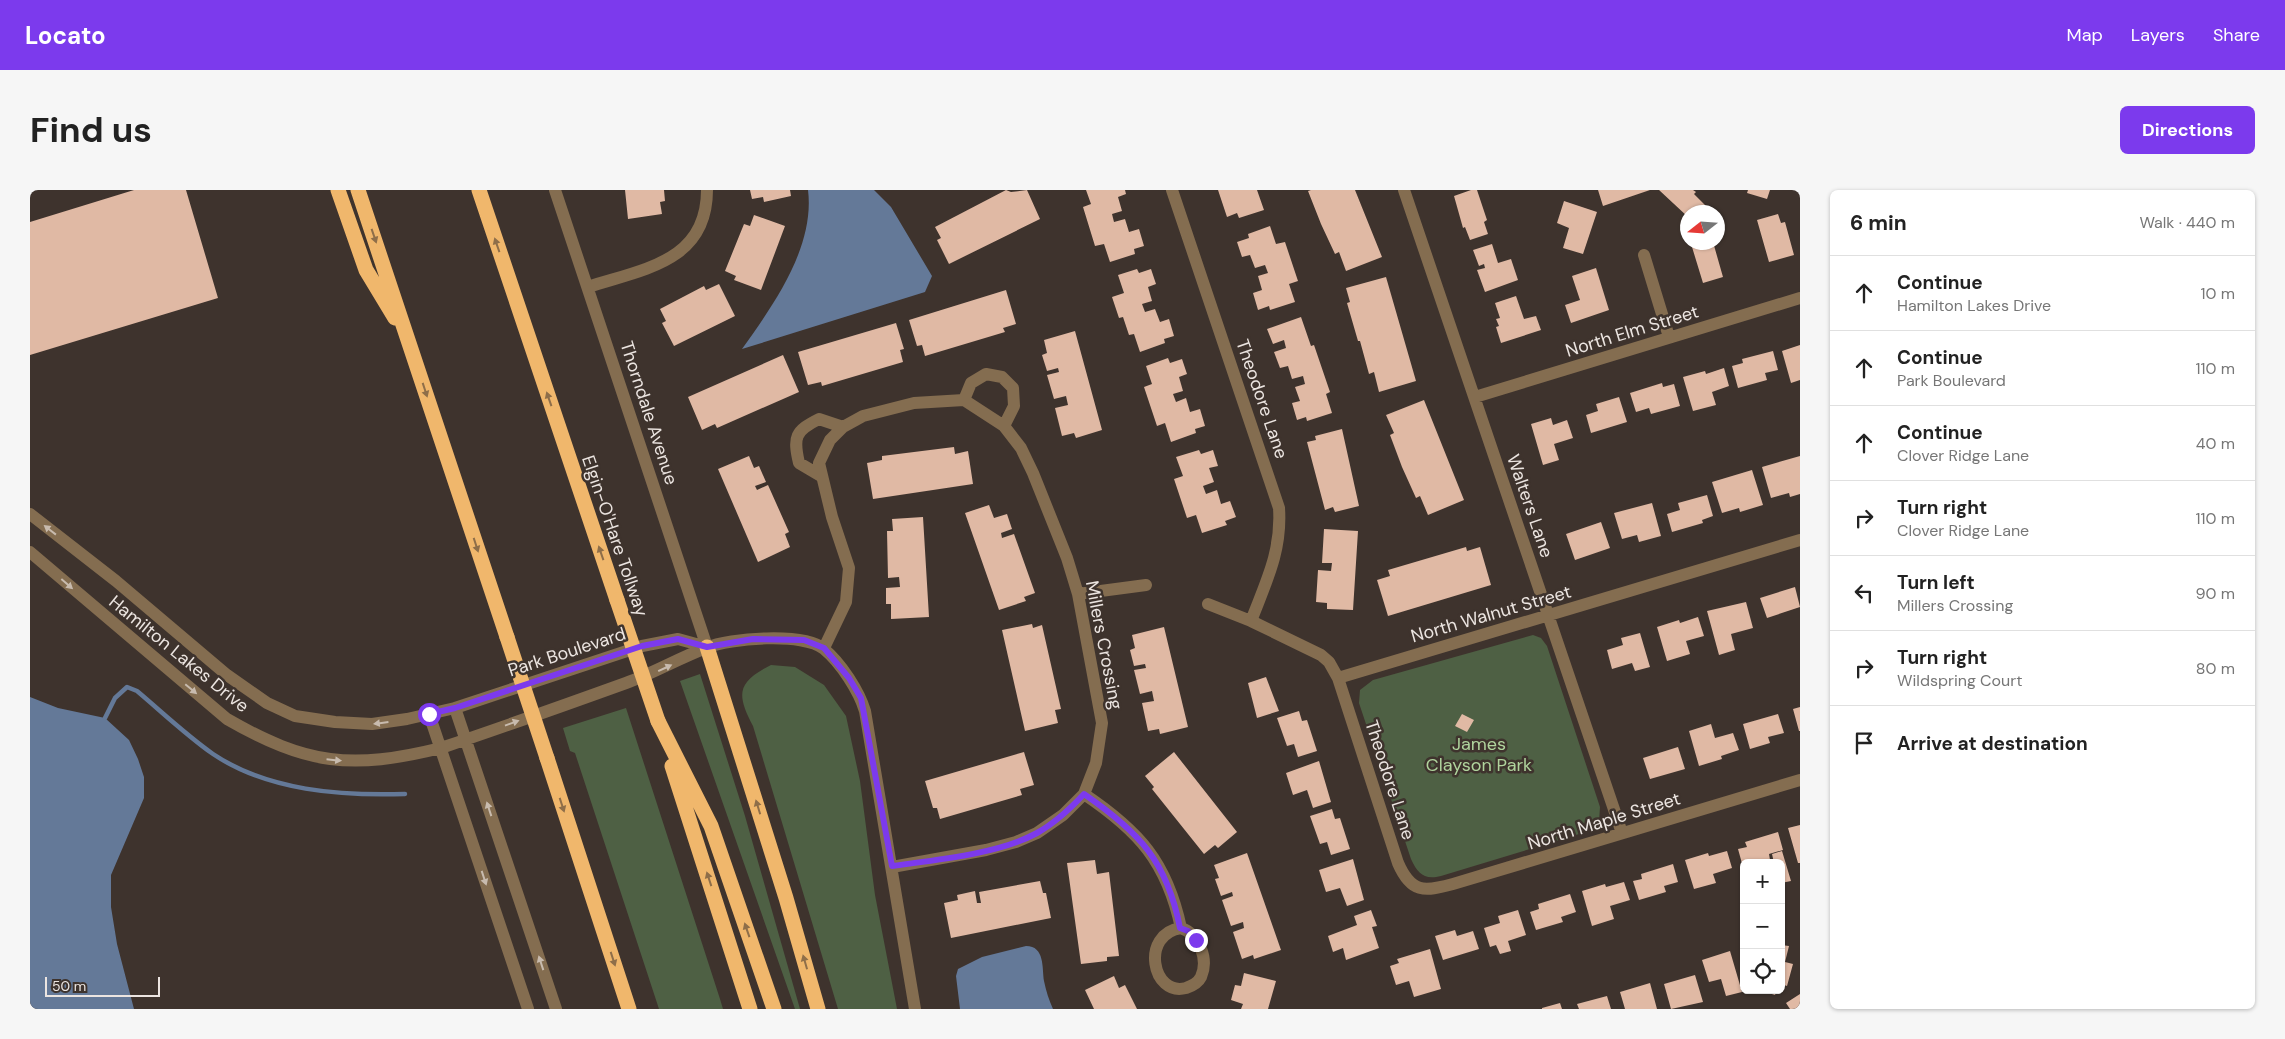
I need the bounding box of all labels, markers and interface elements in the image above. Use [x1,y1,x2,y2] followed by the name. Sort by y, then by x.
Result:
[25,20,106,51] text: Locato
[2067,23,2103,47] text: Map
[2131,23,2185,47] text: Layers
[2213,23,2260,47] text: Share
[2120,106,2255,154] button: Directions
[30,107,152,153] text: Find us
[1680,205,1725,250] north arrow
[1850,209,1907,237] text: 6 min
[2139,212,2235,233] text: Walk · 440 m
[371,229,378,244] one-way arrow
[493,238,500,253] one-way arrow
[1897,270,1983,295] text: Continue
[1850,279,1878,307] icon: ahead
[2201,283,2235,304] text: 10 m
[1897,295,2051,316] text: Hamilton Lakes Drive
[1563,299,1701,363] street label: North Elm Street
[1230,336,1294,462] street label: Theodore Lane
[615,338,683,488] street label: Thorndale Avenue
[1897,345,1983,370] text: Continue
[1850,354,1878,382] icon: ahead
[2196,358,2235,379] text: 110 m
[1897,370,2006,391] text: Park Boulevard
[422,383,429,398] one-way arrow
[545,392,552,407] one-way arrow
[1897,420,1983,445] text: Continue
[1850,429,1878,457] icon: ahead
[2196,433,2235,454] text: 40 m
[1897,445,2029,466] text: Clover Ridge Lane
[1501,451,1559,561] street label: Walters Lane
[576,452,654,620] street label: Elgin-O'Hare Tollway
[1897,495,1987,520] text: Turn right
[1850,504,1878,532] icon: right
[2196,508,2235,529] text: 110 m
[1897,520,2029,541] text: Clover Ridge Lane
[44,525,57,536] one-way arrow
[473,537,480,552] one-way arrow
[597,546,604,561] one-way arrow
[1897,570,1975,595] text: Turn left
[60,578,73,589] one-way arrow
[1080,578,1128,712] street label: Millers Crossing
[1850,579,1878,607] icon: left
[1408,580,1574,648] street label: North Walnut Street
[2195,583,2235,604] text: 90 m
[104,590,254,718] street label: Hamilton Lakes Drive
[1897,595,2013,616] text: Millers Crossing
[505,622,629,682] street label: Park Boulevard
[1897,645,1987,670] text: Turn right
[1850,654,1878,682] icon: right
[2196,658,2235,679] text: 80 m
[658,663,672,671] one-way arrow
[1897,670,2022,691] text: Wildspring Court
[184,684,197,695] one-way arrow
[418,703,441,726] route start
[1359,717,1421,843] street label: Theodore Lane
[373,719,389,727] one-way arrow
[505,719,520,726] one-way arrow
[1850,729,1878,757] icon: arrive
[1897,731,2088,756] text: Arrive at destination
[1426,732,1532,777] park label: James Clayson Park
[326,756,342,764] one-way arrow
[1525,786,1683,856] street label: North Maple Street
[559,797,567,812] one-way arrow
[753,799,761,814] one-way arrow
[485,801,492,816] one-way arrow
[1740,859,1785,994] map controls
[1740,859,1785,904] button: +
[481,870,488,885] one-way arrow
[705,871,713,886] one-way arrow
[1740,904,1785,949] button: −
[743,922,751,937] one-way arrow
[1185,929,1208,952] route end
[1740,949,1785,994] button: locate
[609,952,617,967] one-way arrow
[536,955,544,970] one-way arrow
[800,955,808,970] one-way arrow
[45,974,160,997] scale bar
[52,977,86,995] text: 50 m

